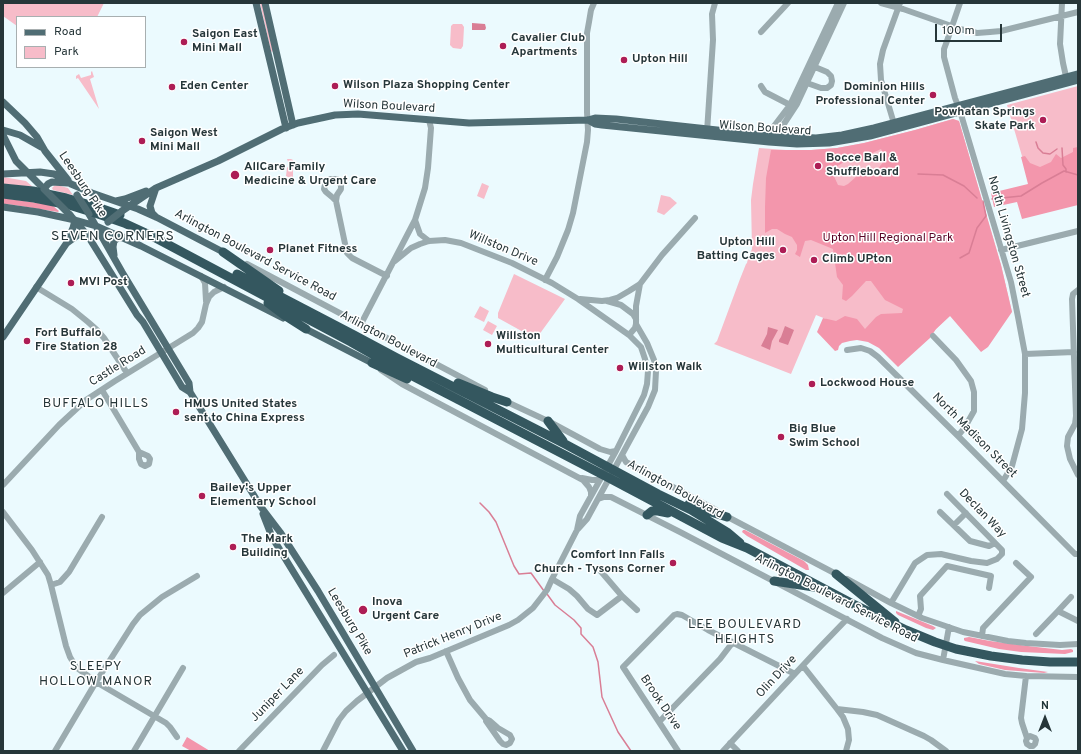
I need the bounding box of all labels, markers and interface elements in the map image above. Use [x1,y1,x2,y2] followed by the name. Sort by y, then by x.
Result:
[16,16,146,68] legend
[937,16,1004,42] scale bar
[942,23,975,39] text: 100 m
[54,24,82,40] text: Road
[192,28,258,56] place label: Saigon East Mini Mall
[511,32,585,60] place label: Cavalier Club Apartments
[179,37,189,47] marker: Saigon East Mini Mall
[498,41,508,51] marker: Cavalier Club Apartments
[54,44,79,60] text: Park
[632,53,688,67] place label: Upton Hill
[619,55,629,65] marker: Upton Hill
[343,79,510,93] place label: Wilson Plaza Shopping Center
[180,80,248,94] place label: Eden Center
[330,81,340,91] marker: Wilson Plaza Shopping Center
[815,81,925,109] place label: Dominion Hills Professional Center
[167,82,177,92] marker: Eden Center
[928,90,938,100] marker: Dominion Hills Professional Center
[343,97,435,117] street label: Wilson Boulevard
[934,106,1035,134] place label: Powhatan Springs Skate Park
[1038,115,1048,125] marker: Powhatan Springs Skate Park
[718,119,812,139] street label: Wilson Boulevard
[150,127,218,155] place label: Saigon West Mini Mall
[137,136,147,146] marker: Saigon West Mini Mall
[55,149,109,221] street label: Leesburg Pike
[826,152,899,180] place label: Bocce Ball & Shuffleboard
[244,161,376,189] place label: AllCare Family Medicine & Urgent Care
[813,161,823,171] marker: Bocce Ball & Shuffleboard
[229,169,241,181] marker: AllCare Family Medicine & Urgent Care
[984,175,1032,299] street label: North Livingston Street
[172,207,338,305] street label: Arlington Boulevard Service Road
[466,228,540,270] street label: Willston Drive
[51,229,175,245] district label: SEVEN CORNERS
[823,232,953,246] park label: Upton Hill Regional Park
[697,236,775,264] place label: Upton Hill Batting Cages
[278,243,357,257] place label: Planet Fitness
[265,245,275,255] marker: Planet Fitness
[778,245,788,255] marker: Upton Hill Batting Cages
[822,253,892,267] place label: Climb UPton
[809,255,819,265] marker: Climb UPton
[79,276,128,290] place label: MVI Post
[66,278,76,288] marker: MVI Post
[337,308,439,372] street label: Arlington Boulevard
[35,327,118,355] place label: Fort Buffalo Fire Station 28
[496,330,609,358] place label: Willston Multicultural Center
[22,336,32,346] marker: Fort Buffalo Fire Station 28
[483,339,493,349] marker: Willston Multicultural Center
[87,344,149,390] street label: Castle Road
[628,361,702,375] place label: Willston Walk
[615,363,625,373] marker: Willston Walk
[820,377,914,391] place label: Lockwood House
[807,379,817,389] marker: Lockwood House
[929,391,1019,481] street label: North Madison Street
[43,396,149,412] district label: BUFFALO HILLS
[184,398,305,426] place label: HMUS United States sent to China Express
[171,407,181,417] marker: HMUS United States sent to China Express
[789,423,860,451] place label: Big Blue Swim School
[776,432,786,442] marker: Big Blue Swim School
[624,458,726,522] street label: Arlington Boulevard
[210,482,316,510] place label: Bailey's Upper Elementary School
[955,487,1009,541] street label: Declan Way
[197,491,207,501] marker: Bailey's Upper Elementary School
[241,533,293,561] place label: The Mark Building
[228,542,238,552] marker: The Mark Building
[534,549,665,577] place label: Comfort Inn Falls Church - Tysons Corner
[752,551,920,647] street label: Arlington Boulevard Service Road
[668,558,678,568] marker: Comfort Inn Falls Church - Tysons Corner
[323,586,375,658] street label: Leesburg Pike
[372,596,439,624] place label: Inova Urgent Care
[357,604,369,616] marker: Inova Urgent Care
[402,610,504,662] street label: Patrick Henry Drive
[688,617,802,648] district label: LEE BOULEVARD HEIGHTS
[754,653,800,701] street label: Olin Drive
[39,659,153,690] district label: SLEEPY HOLLOW MANOR
[248,665,308,725] street label: Juniper Lane
[636,673,684,733] street label: Brook Drive
[1025,698,1065,738] north arrow
[1041,699,1049,713] text: N

